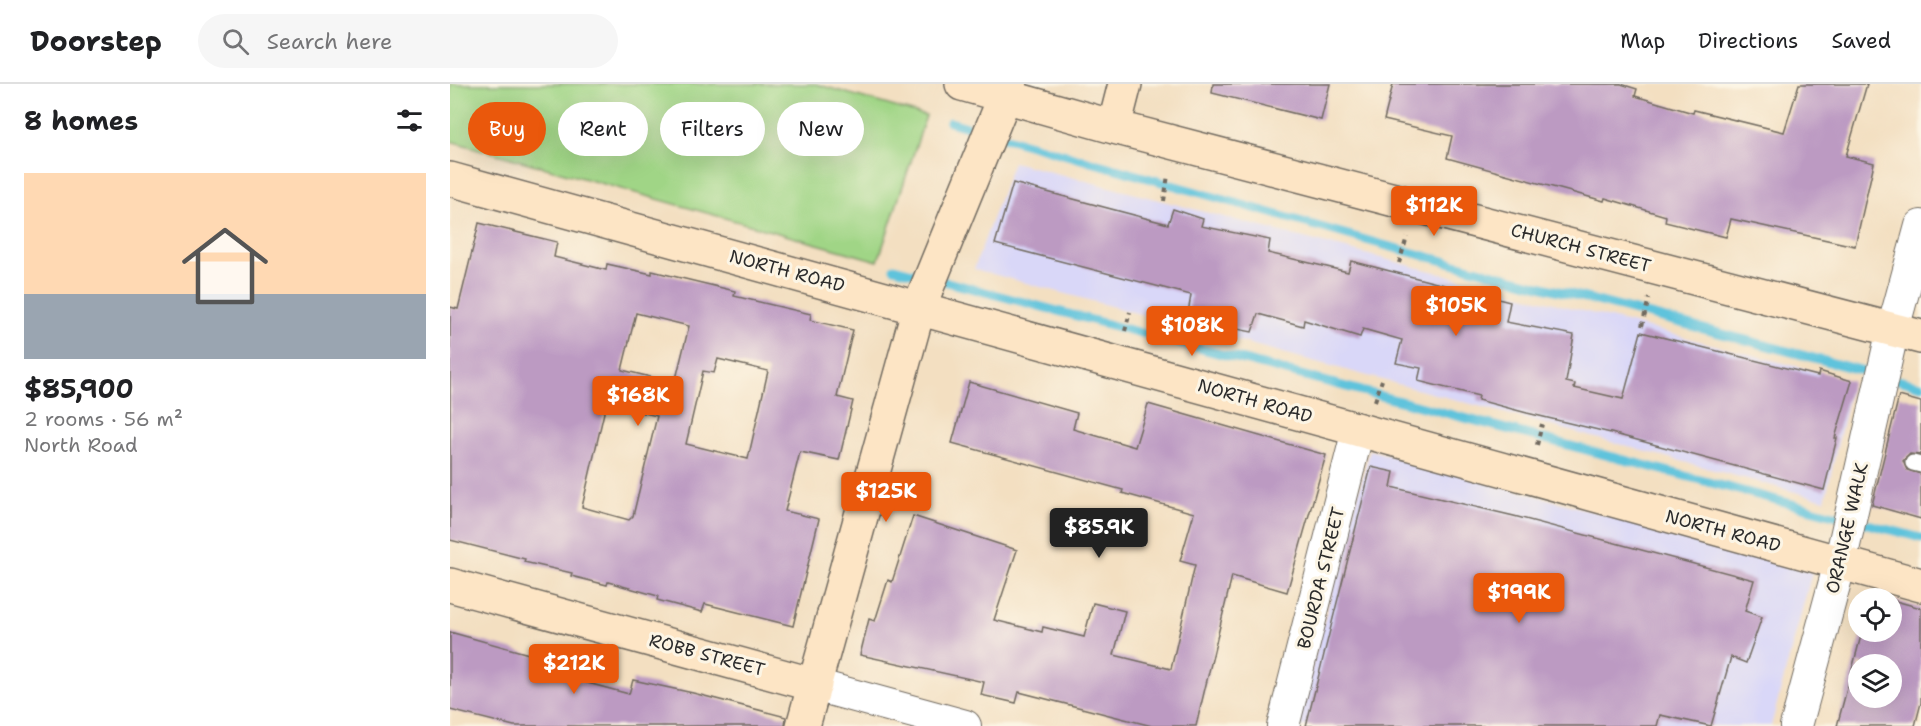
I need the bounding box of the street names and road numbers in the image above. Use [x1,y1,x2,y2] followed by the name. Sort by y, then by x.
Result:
[1508,218,1654,278] street label: CHURCH STREET
[727,244,847,298] street label: NORTH ROAD
[1195,373,1315,429] street label: NORTH ROAD
[1820,460,1874,596] street label: ORANGE WALK
[1663,504,1783,558] street label: NORTH ROAD
[1292,505,1350,651] street label: BOURDA STREET
[646,628,768,682] street label: ROBB STREET

